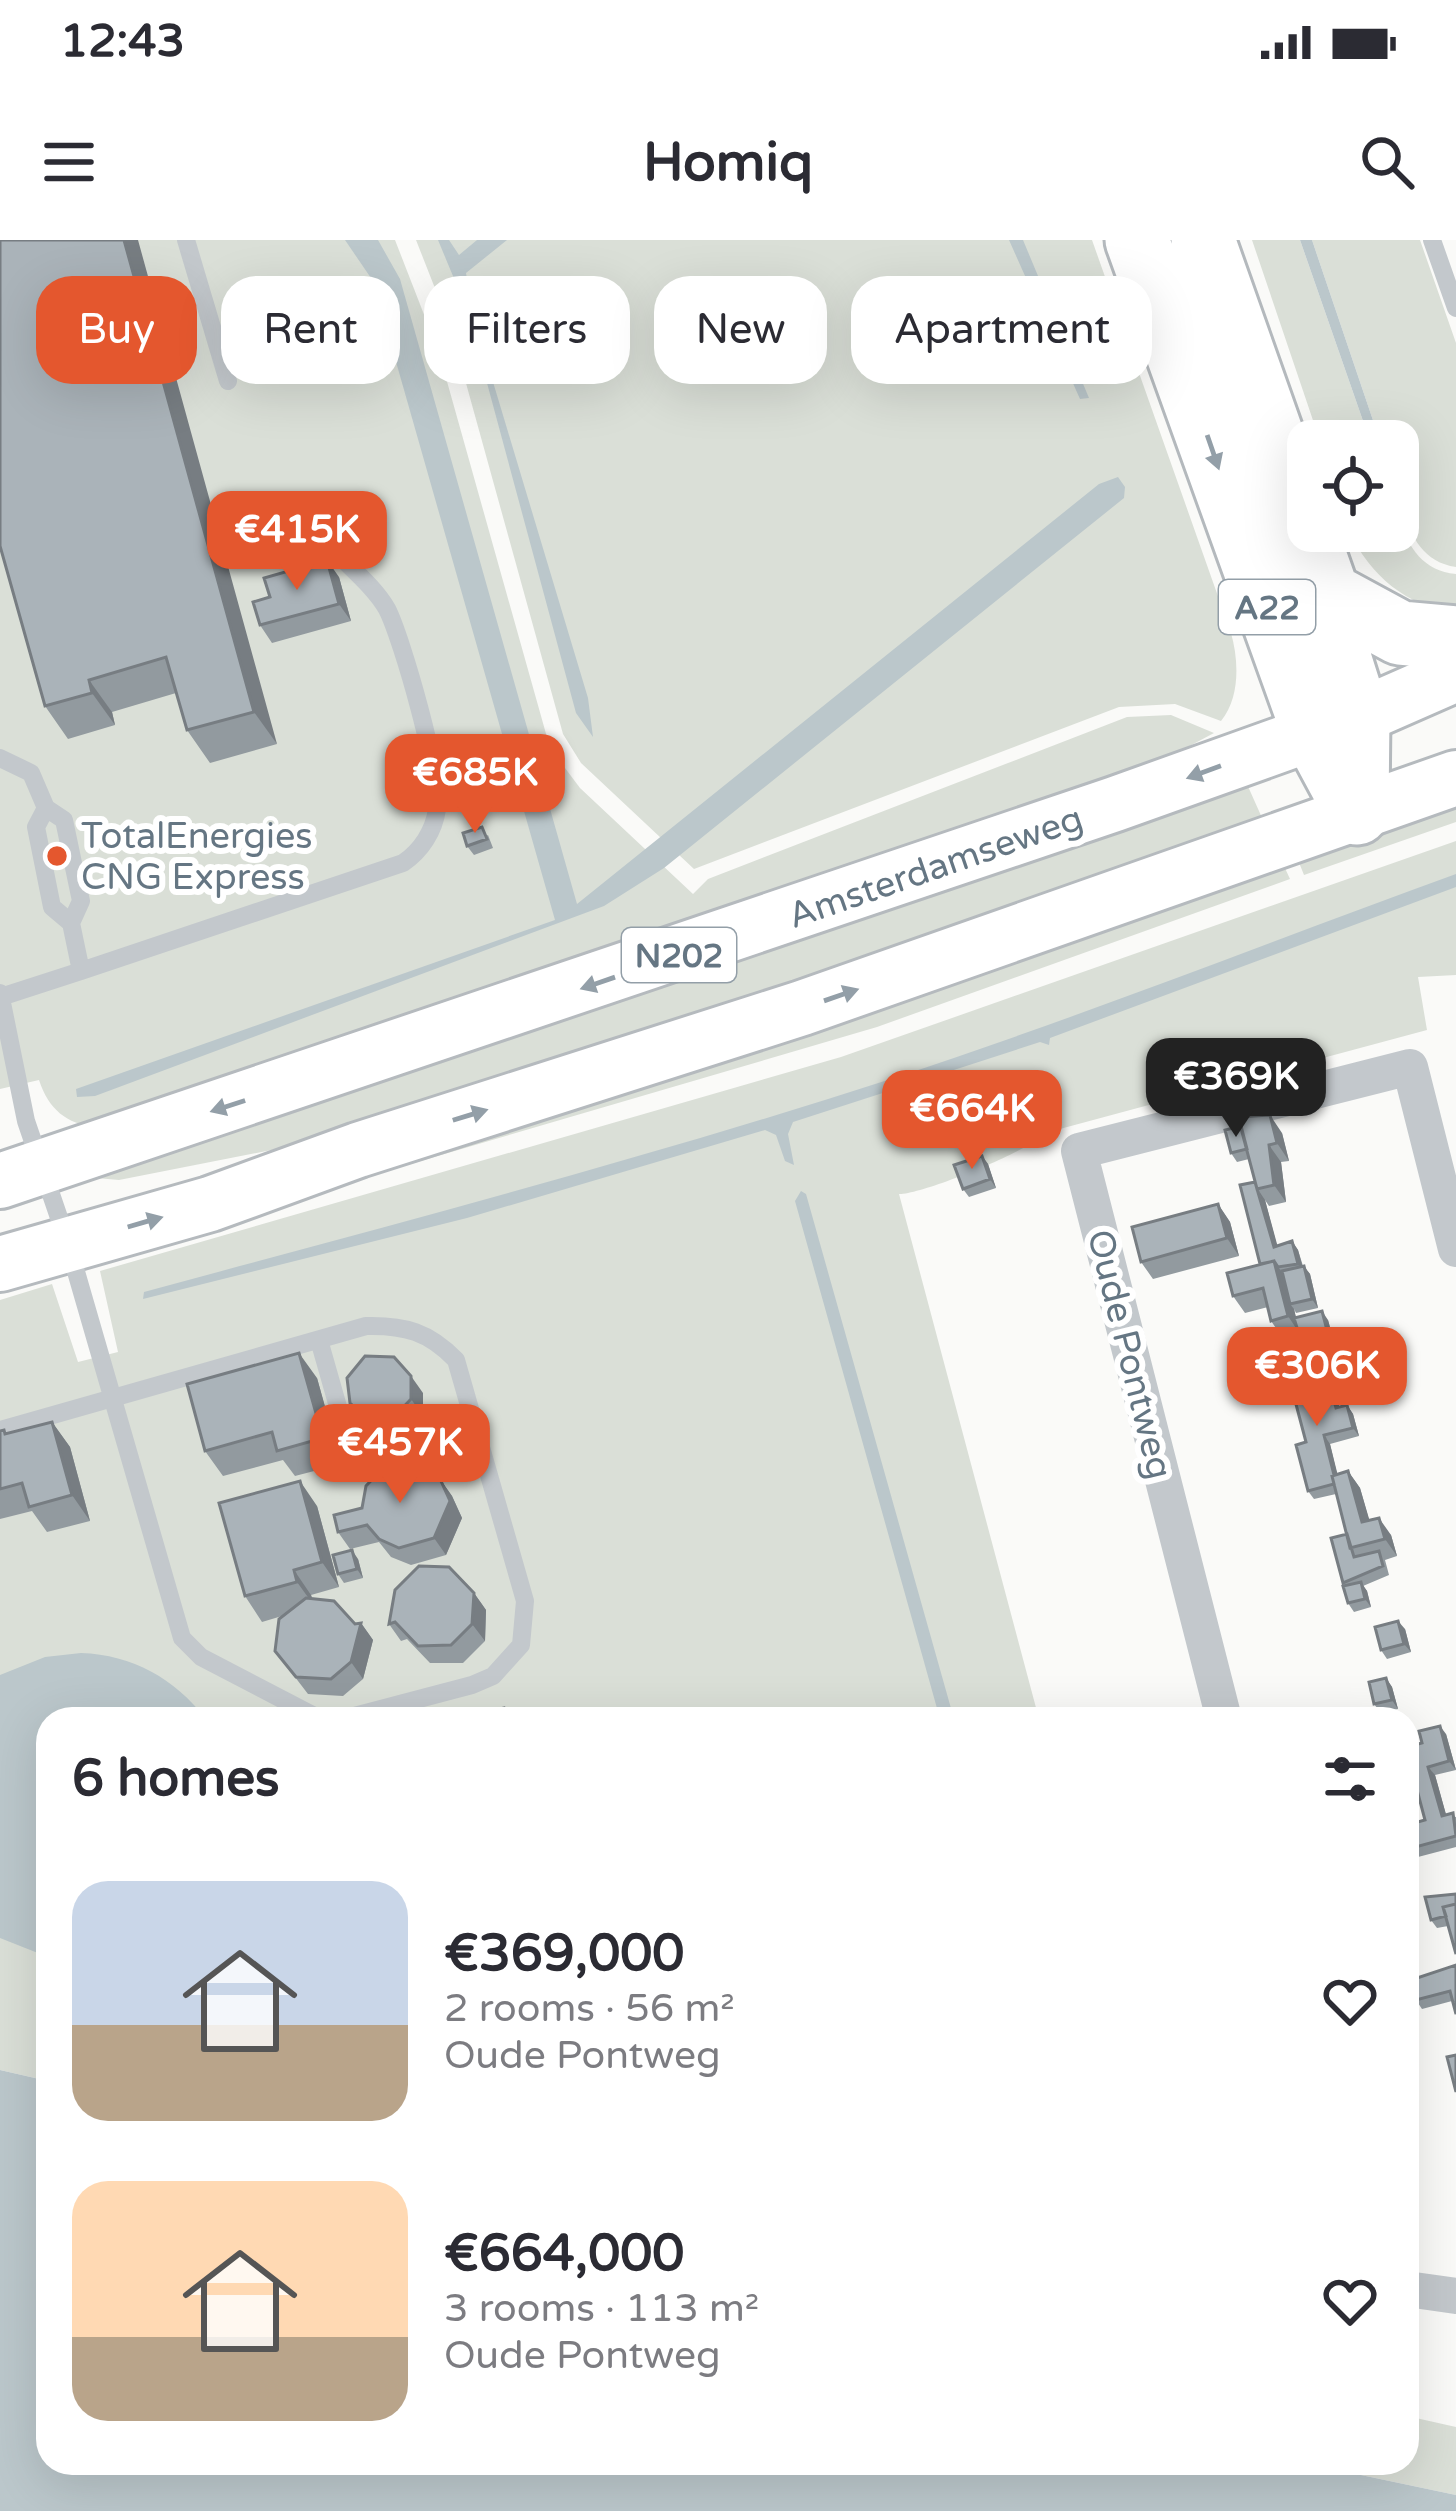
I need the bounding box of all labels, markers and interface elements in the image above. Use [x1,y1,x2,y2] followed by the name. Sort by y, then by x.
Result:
[60,15,185,69] text: 12:43
[36,129,102,195] icon: menu
[1354,129,1420,195] icon: search
[643,130,813,195] text: Homiq
[36,276,197,384] chip: Buy
[221,276,400,384] chip: Rent
[424,276,630,384] chip: Filters
[654,276,827,384] chip: New
[851,276,1152,384] chip: Apartment
[1287,420,1419,552] map controls
[1287,420,1419,552] button: locate
[1205,434,1223,470] one-way arrow
[213,491,381,593] pin: €415K
[234,506,360,553] text: €415K
[1219,580,1315,634] road number: A22
[391,734,559,836] pin: €685K
[412,749,538,796] text: €685K
[1186,764,1222,782] one-way arrow
[783,797,1088,938] street label: Amsterdamseweg
[81,815,313,899] place label: TotalEnergies CNG Express
[44,843,70,869] marker: TotalEnergies CNG Express
[622,928,736,982] road number: N202
[579,975,615,993] one-way arrow
[823,985,859,1003] one-way arrow
[1152,1038,1320,1140] pin: €369K
[1173,1053,1299,1100] text: €369K
[888,1070,1056,1172] pin: €664K
[909,1085,1035,1132] text: €664K
[209,1098,246,1117] one-way arrow
[452,1105,489,1124] one-way arrow
[127,1212,164,1230] one-way arrow
[1078,1225,1181,1483] street label: Oude Pontweg
[1233,1327,1401,1429] pin: €306K
[1254,1342,1380,1389] text: €306K
[316,1404,484,1506] pin: €457K
[337,1419,463,1466] text: €457K
[1317,1746,1383,1812] icon: filters
[72,1748,280,1810] text: 6 homes
[444,1923,684,1985] text: €369,000
[168,1929,312,2073] icon: home
[1317,1968,1383,2034] icon: heart
[444,1985,735,2032] text: 2 rooms · 56 m²
[444,2032,721,2079] text: Oude Pontweg
[444,2223,684,2285] text: €664,000
[168,2229,312,2373] icon: home
[1317,2268,1383,2334] icon: heart
[444,2285,759,2332] text: 3 rooms · 113 m²
[444,2332,721,2379] text: Oude Pontweg

